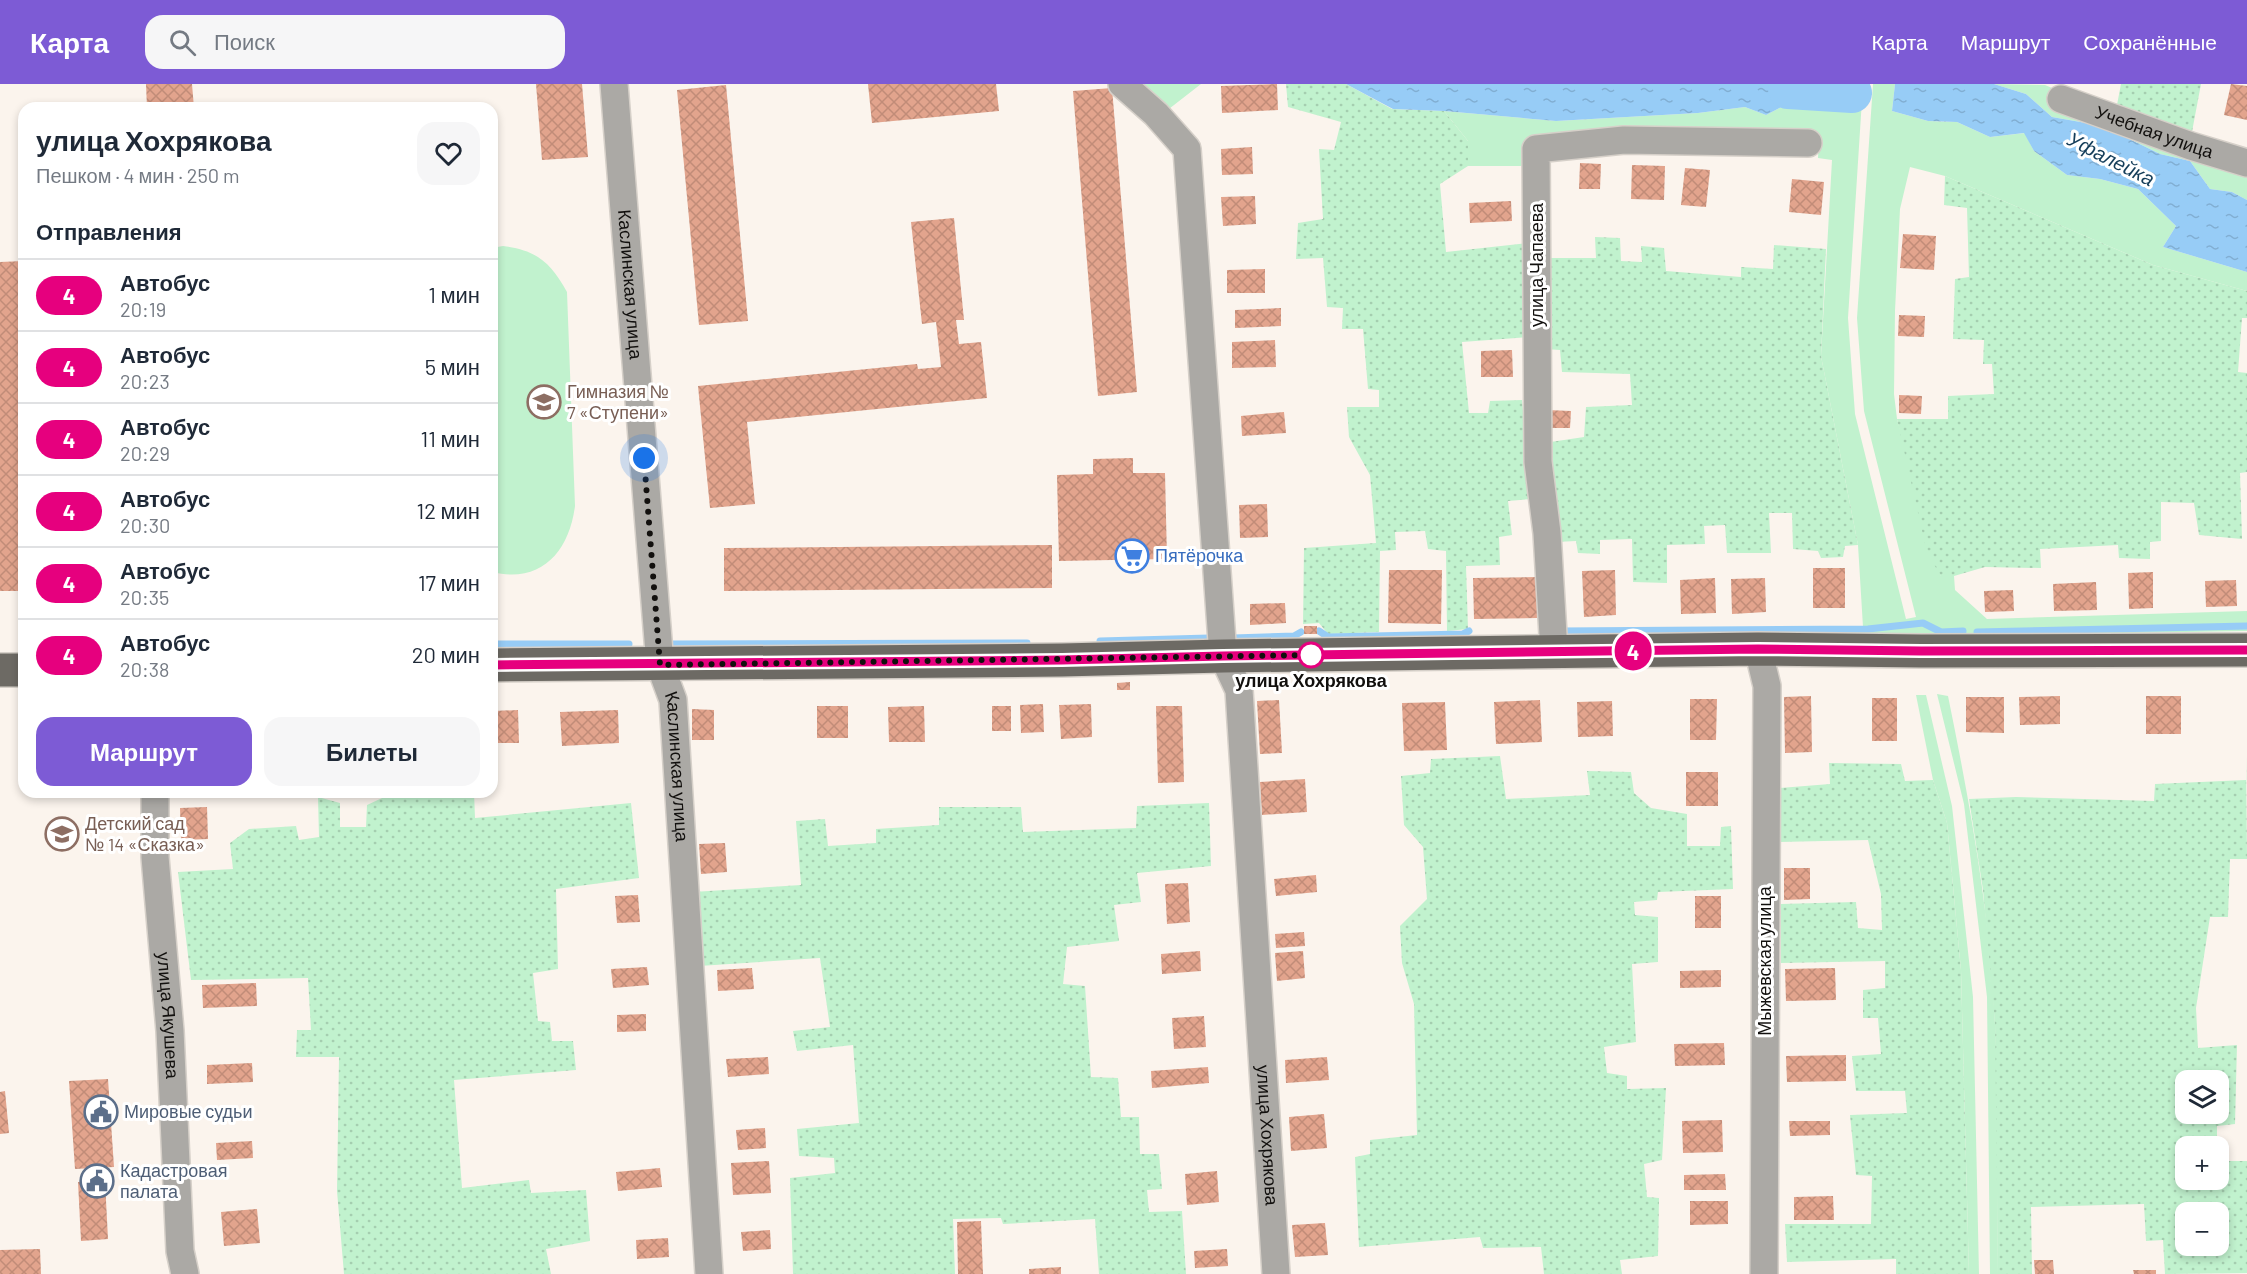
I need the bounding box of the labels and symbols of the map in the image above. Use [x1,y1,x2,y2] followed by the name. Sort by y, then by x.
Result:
[2092,100,2217,162] street label: Учебная улица
[2063,126,2159,190] water label: Уфалейка
[1525,202,1547,327] street label: улица Чапаева
[614,209,648,361] street label: Каслинская улица
[567,380,669,423] place label: Гимназия № 7 «Ступени»
[526,384,562,420] school or university icon: Гимназия № 7 «Ступени»
[629,443,659,473] your location
[1114,538,1150,574] supermarket icon: Пятёрочка
[1155,544,1244,566] place label: Пятёрочка
[1614,632,1652,670] line badge: 4
[1298,642,1324,668] marker: улица Хохрякова
[1235,669,1388,691] place label: улица Хохрякова
[661,688,694,843] street label: Каслинская улица
[85,812,205,855] place label: Детский сад № 14 «Сказка»
[44,816,80,852] school or university icon: Детский сад № 14 «Сказка»
[1753,885,1775,1036] street label: Мыжевская улица
[153,951,184,1080] street label: улица Якушева
[1253,1064,1284,1207] street label: улица Хохрякова
[83,1094,119,1130] public building icon: Мировые судьи
[124,1100,253,1122] place label: Мировые судьи
[120,1159,227,1202] place label: Кадастровая палата
[79,1163,115,1199] public building icon: Кадастровая палата

